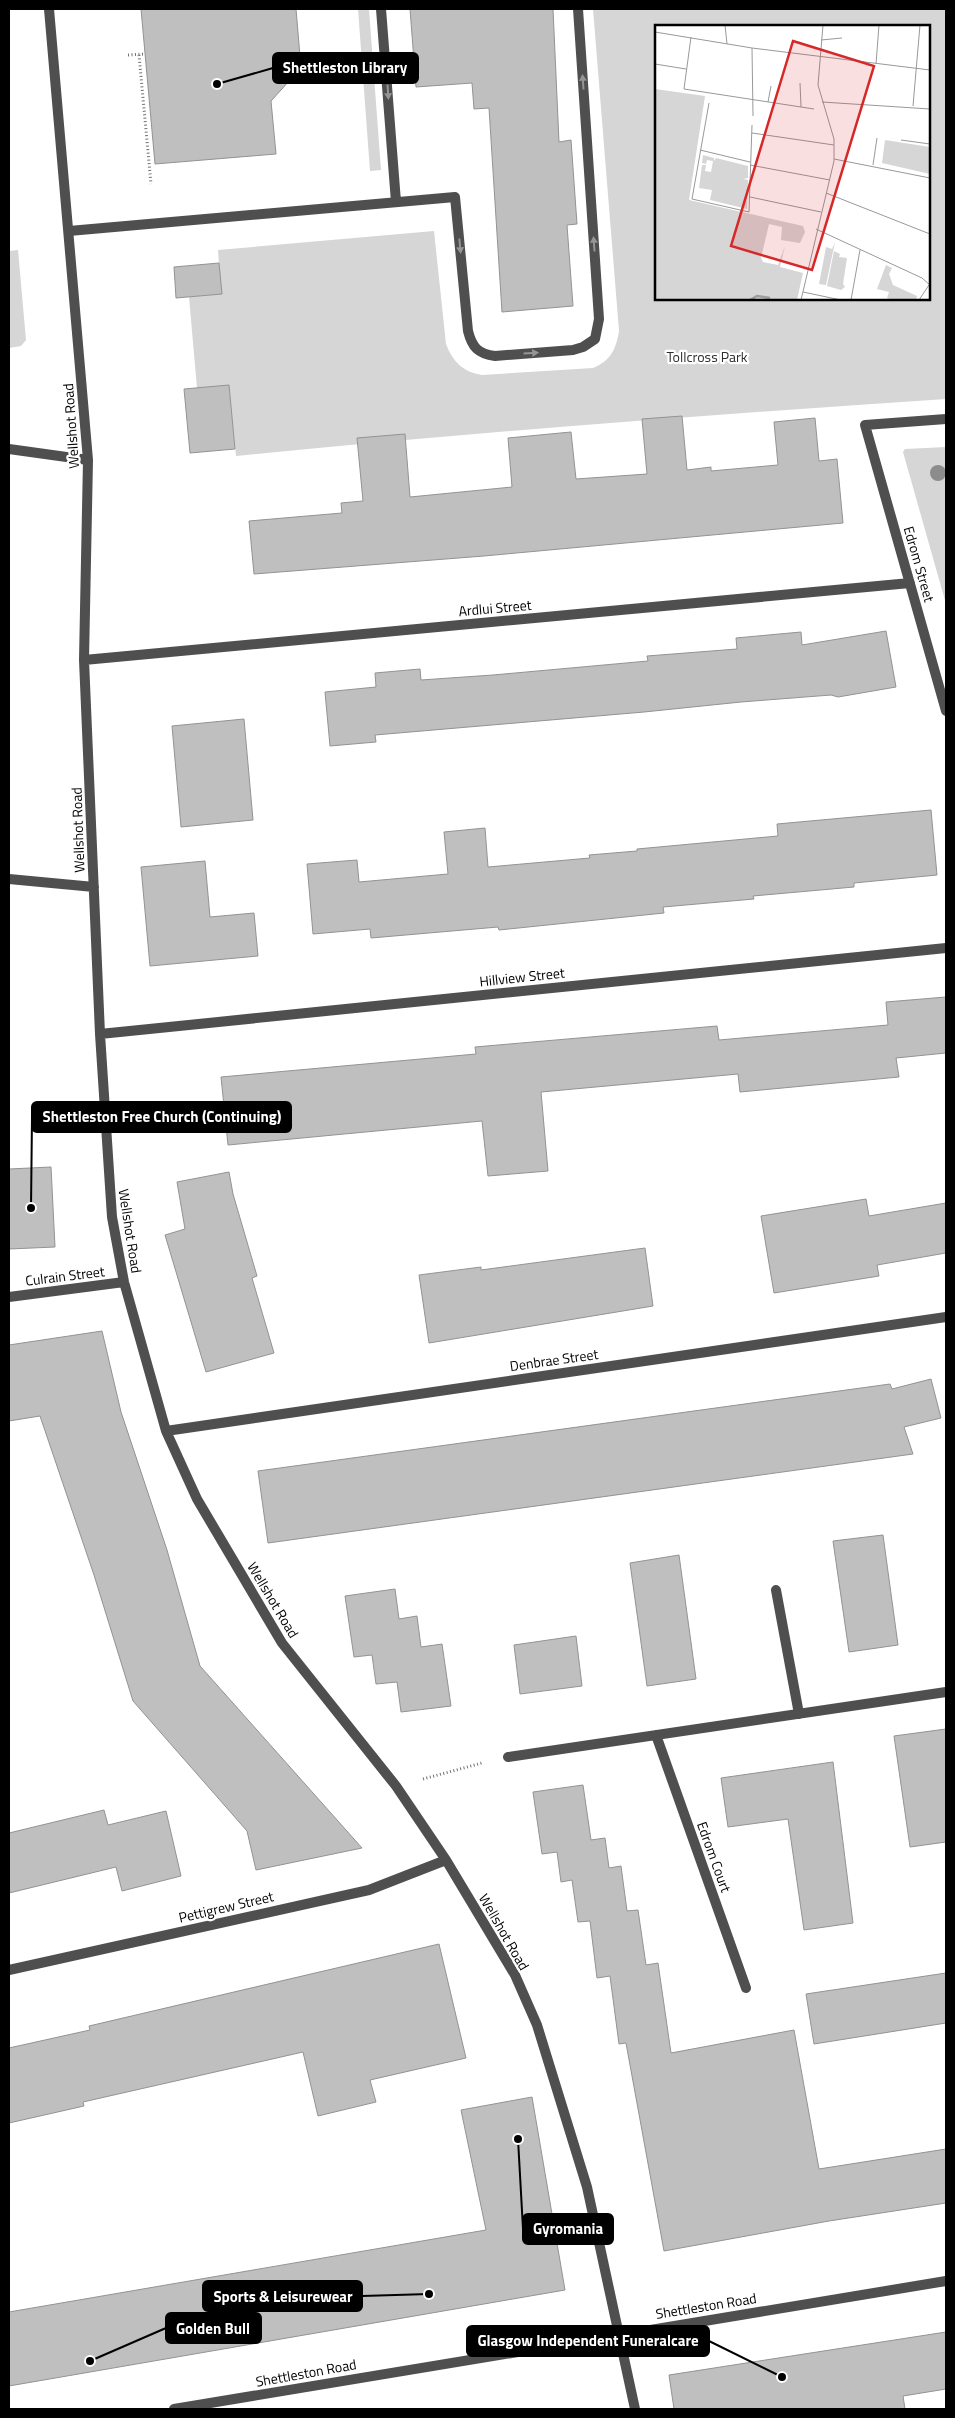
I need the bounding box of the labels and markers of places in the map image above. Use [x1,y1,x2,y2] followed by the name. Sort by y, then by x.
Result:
[273,53,418,83] callout: Shettleston Library
[32,1102,291,1132] callout: Shettleston Free Church (Continuing)
[523,2214,613,2244] callout: Gyromania
[203,2281,362,2311] callout: Sports & Leisurewear
[166,2313,261,2343] callout: Golden Bull
[467,2326,709,2356] callout: Glasgow Independent Funeralcare

